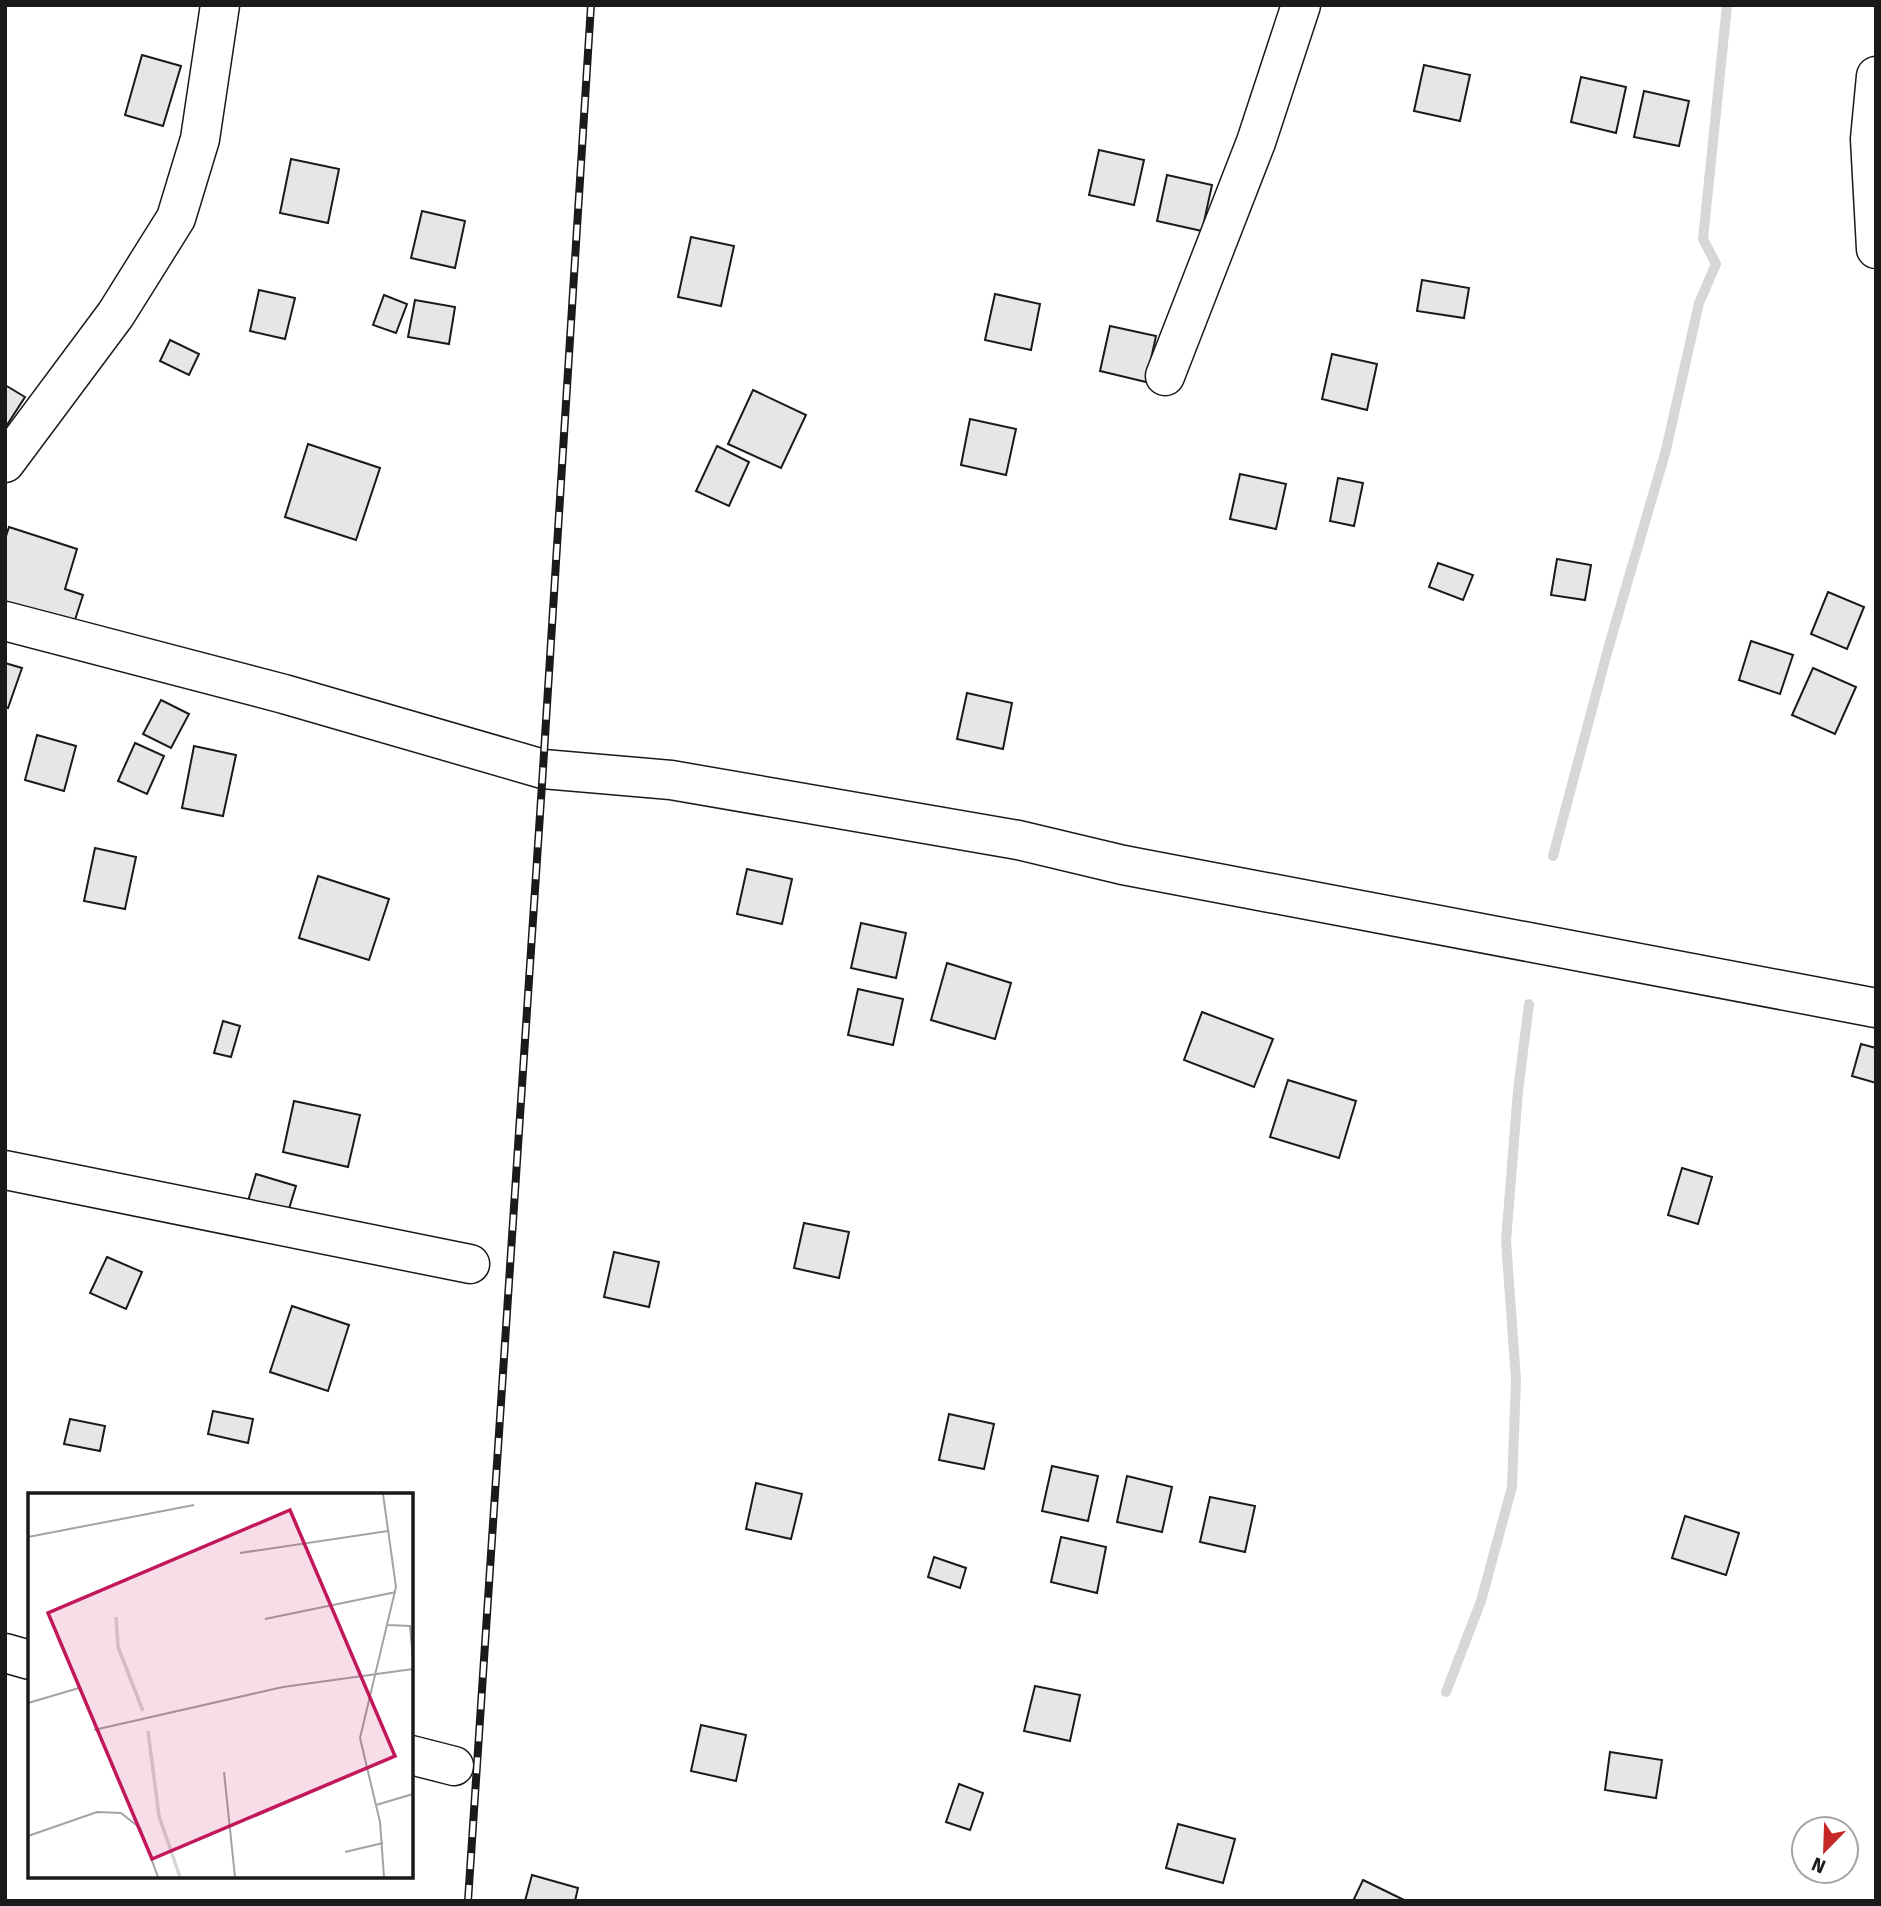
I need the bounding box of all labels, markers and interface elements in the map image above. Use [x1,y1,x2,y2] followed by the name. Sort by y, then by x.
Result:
[28,1493,413,1878] inset map
[1790,1815,1860,1885] north arrow
[1808,1852,1829,1878] text: N

